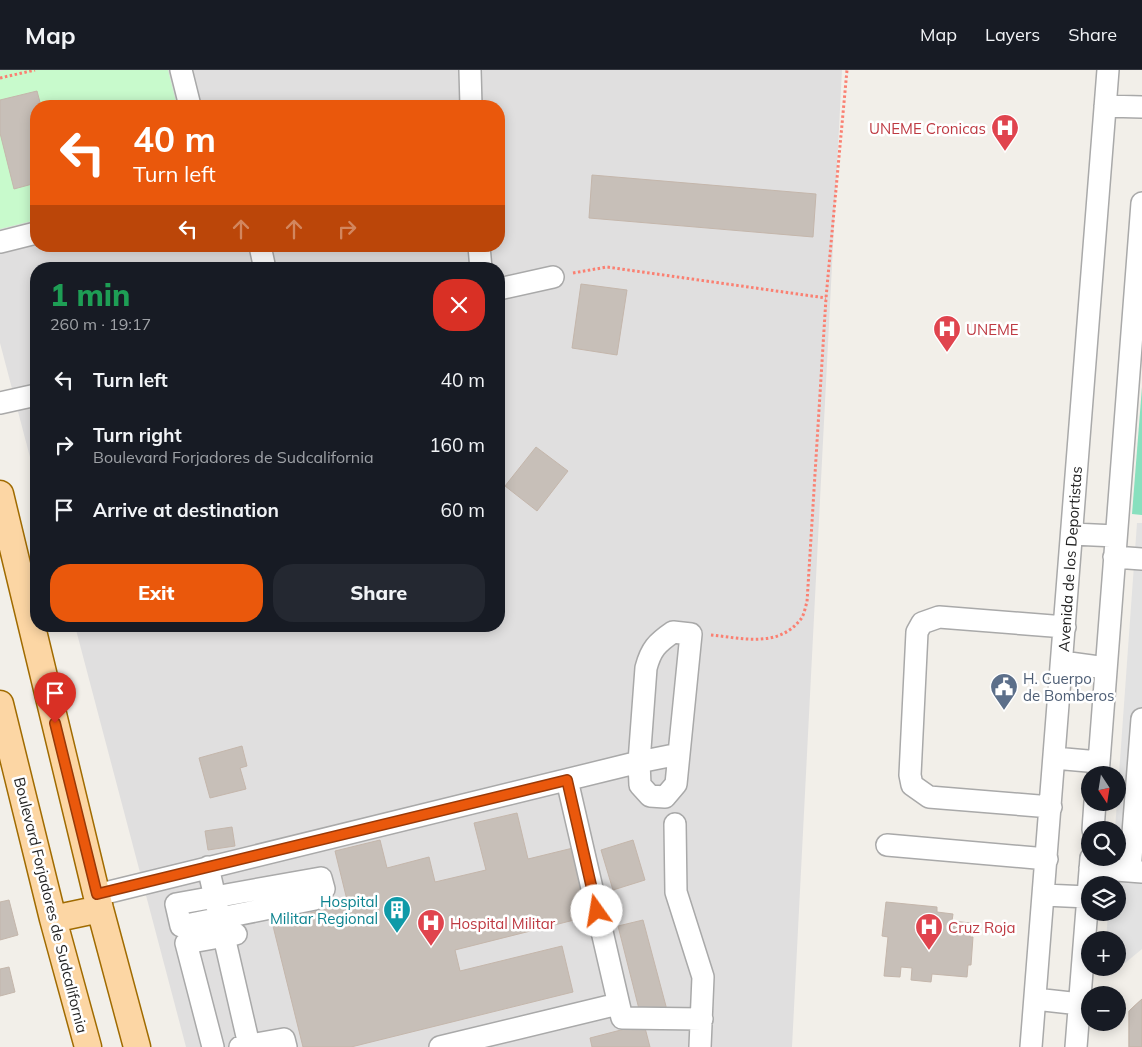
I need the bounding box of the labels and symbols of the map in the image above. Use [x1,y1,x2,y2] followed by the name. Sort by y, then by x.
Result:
[990,113,1020,152] hospital icon: UNEME Cronicas
[869,119,986,138] place label: UNEME Cronicas
[932,314,962,353] hospital icon: UNEME
[966,320,1019,339] place label: UNEME
[1054,465,1086,653] street label: Avenida de los Deportistas
[1023,669,1115,705] place label: H. Cuerpo de Bomberos
[34,672,76,723] pin
[989,672,1019,711] public building icon: H. Cuerpo de Bomberos
[1081,766,1126,811] north arrow
[10,775,92,1035] street label: Boulevard Forjadores de Sudcalifornia
[570,884,622,936] position arrow
[270,892,378,928] place label: Hospital Militar Regional
[382,895,412,934] building icon: Hospital Militar Regional
[416,908,446,947] hospital icon: Hospital Militar
[914,912,944,951] hospital icon: Cruz Roja
[450,914,556,933] place label: Hospital Militar
[948,918,1015,937] place label: Cruz Roja

